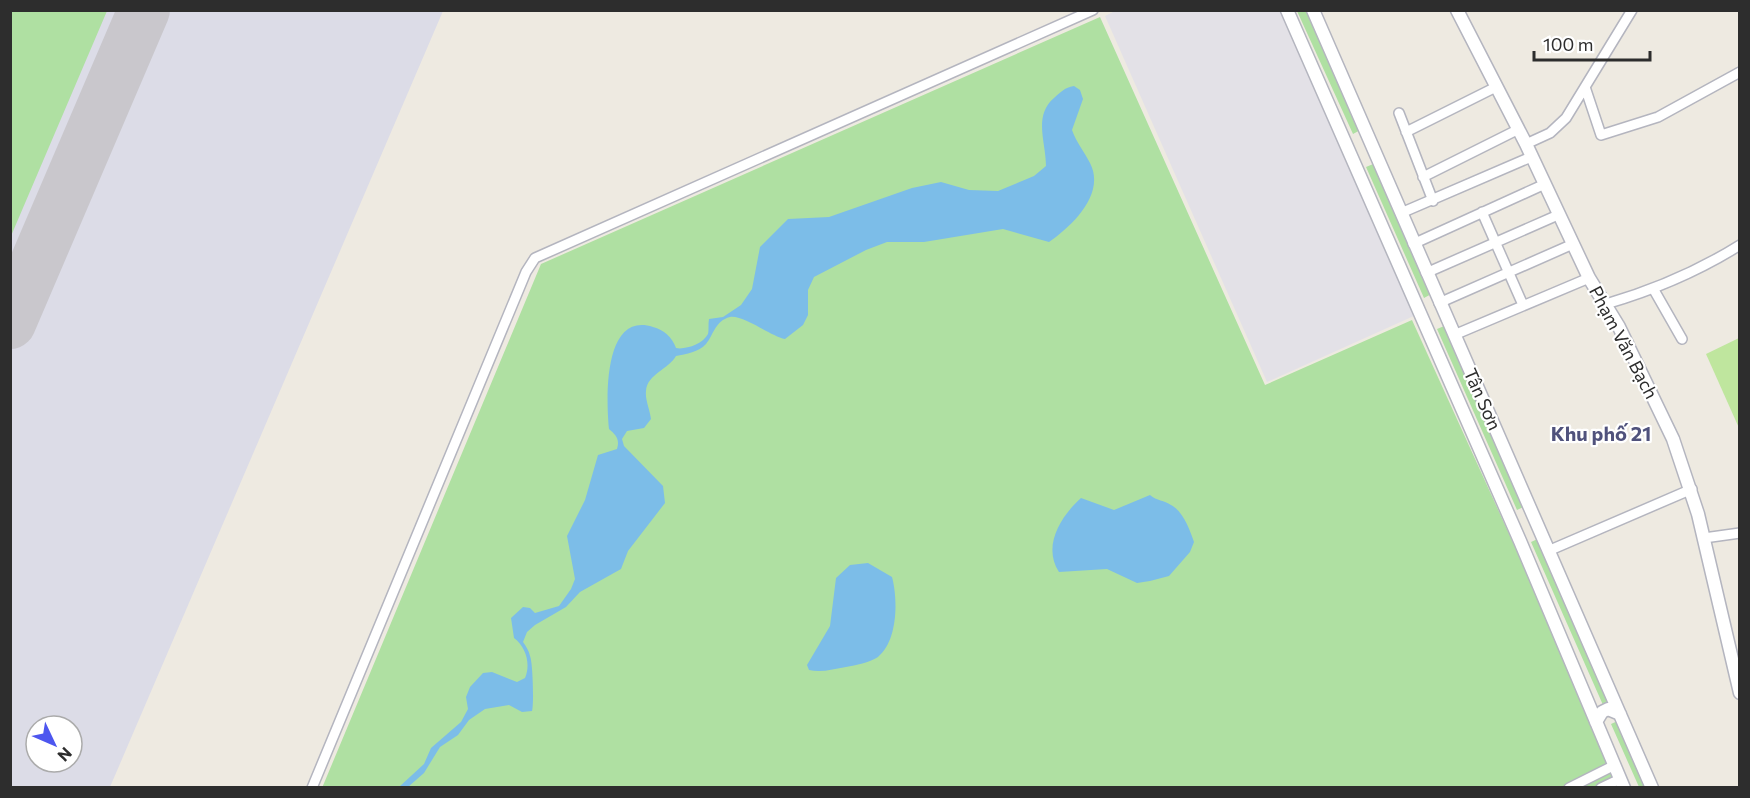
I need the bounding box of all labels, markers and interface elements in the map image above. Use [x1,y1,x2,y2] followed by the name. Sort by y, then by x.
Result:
[1534,24,1650,62] scale bar
[1543,33,1593,55] text: 100 m
[1585,282,1663,402] street label: Phạm Văn Bạch
[1460,365,1506,433] street label: Tân Sơn
[1551,421,1651,445] district label: Khu phố 21
[24,714,84,774] north arrow
[54,744,76,766] text: N

